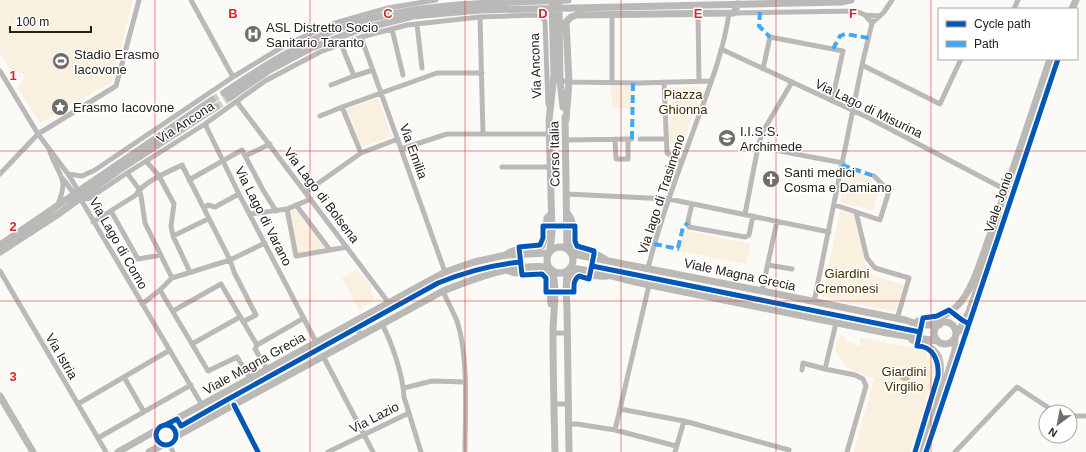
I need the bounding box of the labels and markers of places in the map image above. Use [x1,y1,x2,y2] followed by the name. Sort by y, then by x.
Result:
[266,20,378,50] place label: ASL Distretto Socio Sanitario Taranto
[243,24,263,44] hospital icon: ASL Distretto Socio Sanitario Taranto
[74,47,159,77] place label: Stadio Erasmo Iacovone
[51,51,71,71] sports icon: Stadio Erasmo Iacovone
[50,97,70,117] place icon: Erasmo Iacovone
[73,100,174,115] place label: Erasmo Iacovone
[740,124,802,154] place label: I.I.S.S. Archimede
[717,128,737,148] school or university icon: I.I.S.S. Archimede
[784,165,892,195] place label: Santi medici Cosma e Damiano
[761,169,781,189] church icon: Santi medici Cosma e Damiano

